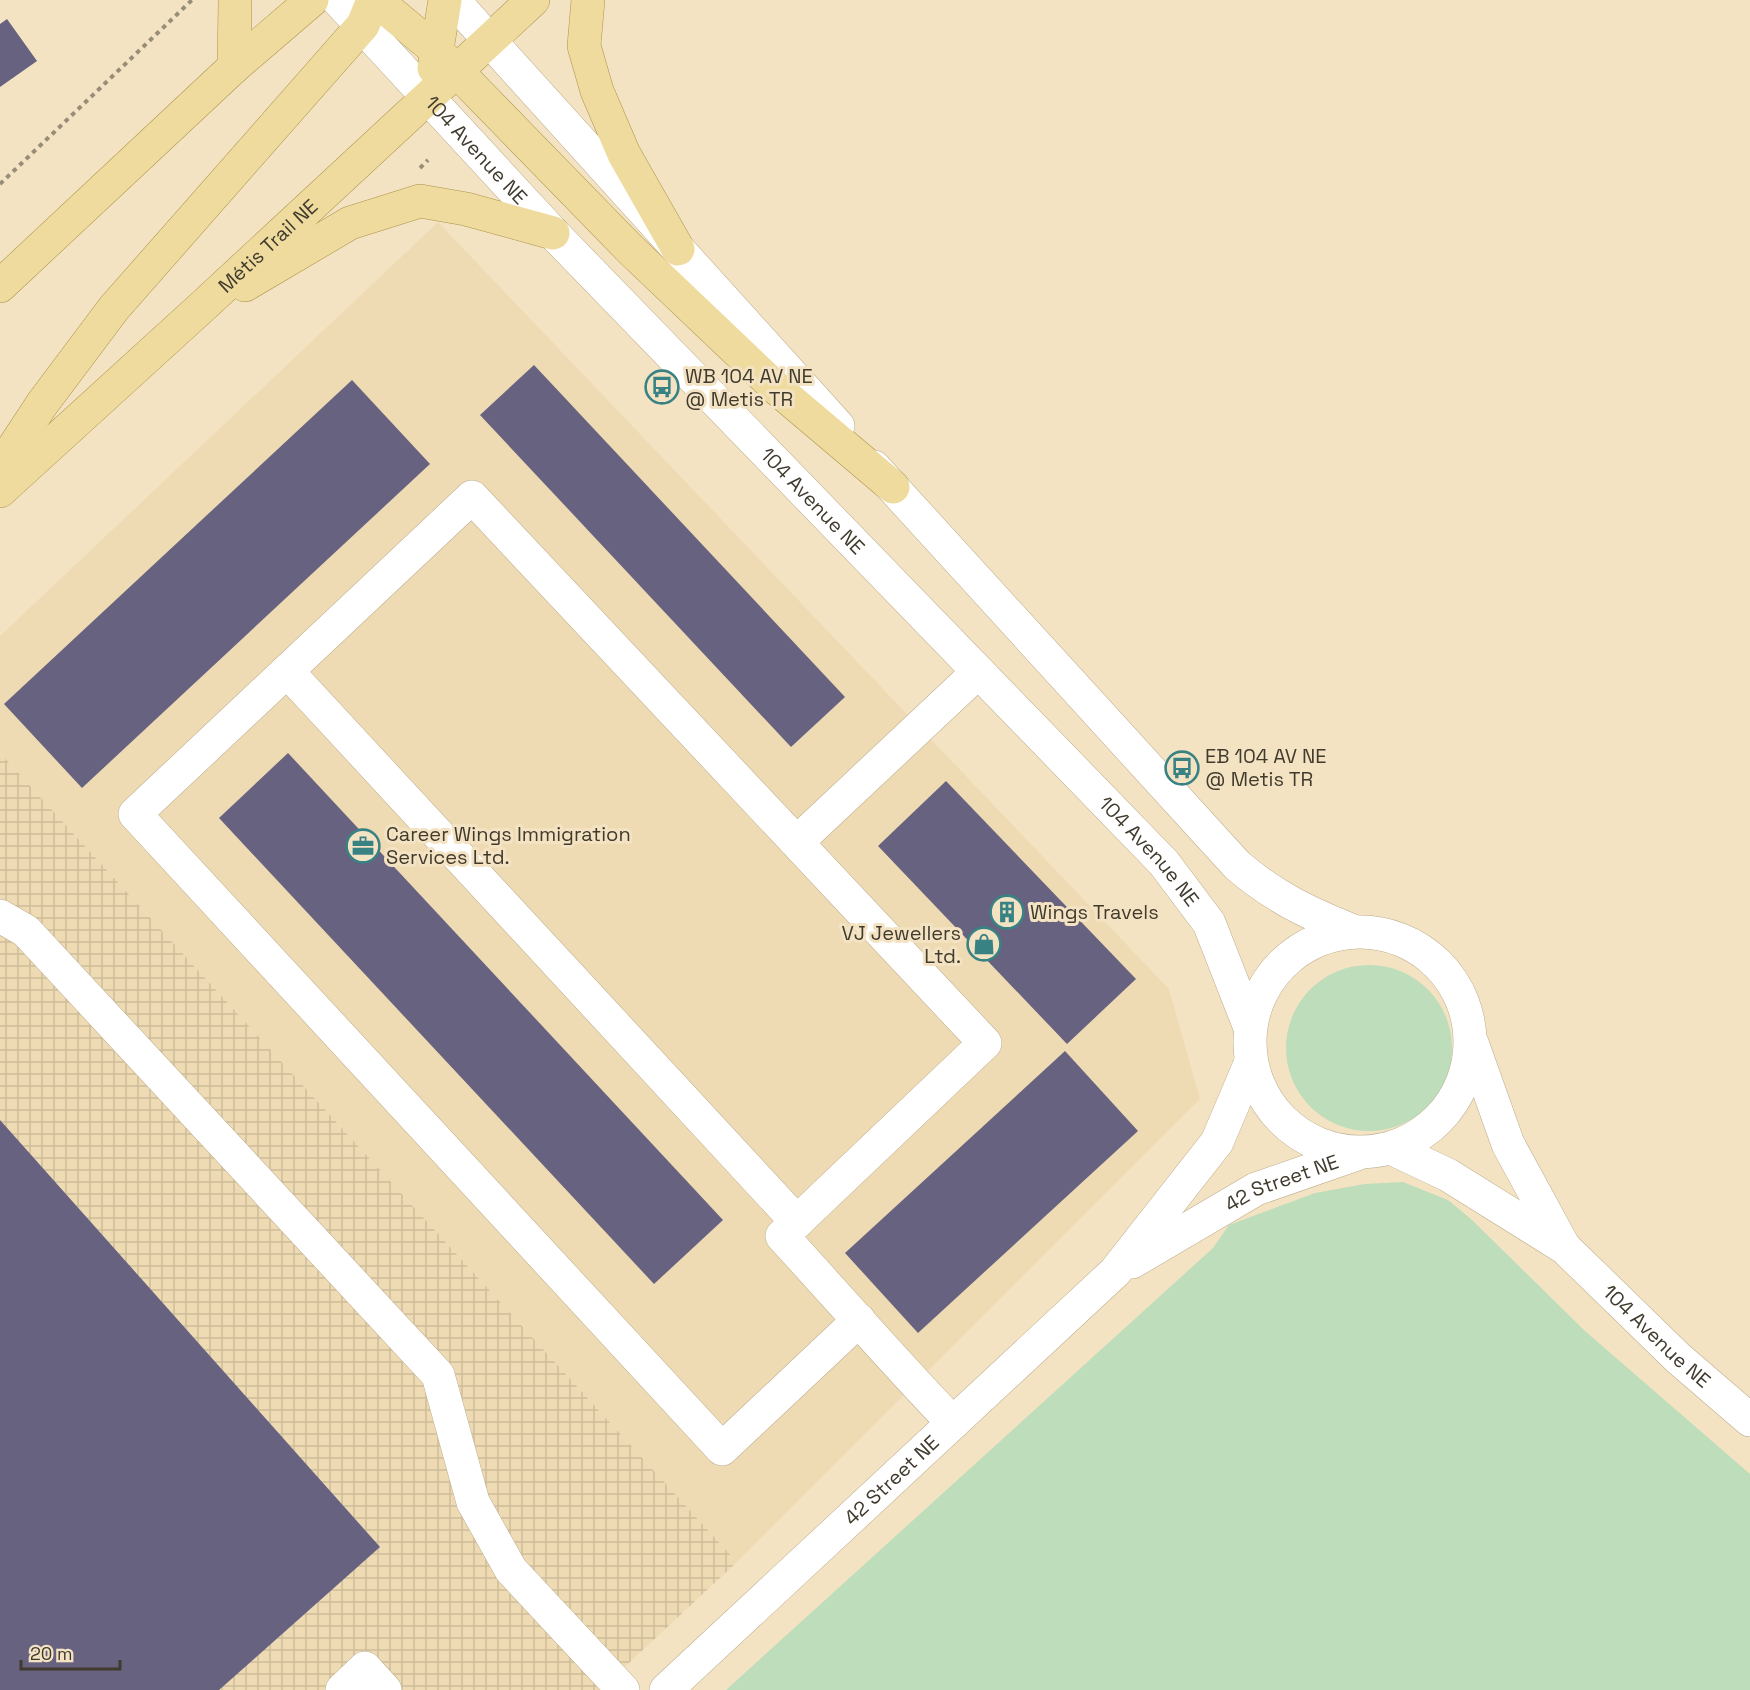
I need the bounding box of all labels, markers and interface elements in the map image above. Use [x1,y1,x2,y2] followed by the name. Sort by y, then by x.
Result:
[420,90,533,210] street label: 104 Avenue NE
[213,193,323,298] street label: Métis Trail NE
[685,363,813,412] place label: WB 104 AV NE @ Metis TR
[644,369,680,405] bus stop icon: WB 104 AV NE @ Metis TR
[755,442,870,560] street label: 104 Avenue NE
[1205,743,1327,792] place label: EB 104 AV NE @ Metis TR
[1164,750,1200,786] bus stop icon: EB 104 AV NE @ Metis TR
[1093,791,1205,911] street label: 104 Avenue NE
[386,821,631,870] place label: Career Wings Immigration Services Ltd.
[345,828,381,864] office icon: Career Wings Immigration Services Ltd.
[989,894,1025,930] building icon: Wings Travels
[1030,899,1159,925] place label: Wings Travels
[841,920,961,969] place label: VJ Jewellers Ltd.
[966,926,1002,962] shop icon: VJ Jewellers Ltd.
[1220,1148,1342,1218] street label: 42 Street NE
[1597,1279,1716,1393] street label: 104 Avenue NE
[838,1430,944,1531] street label: 42 Street NE
[21,1633,120,1671] scale bar
[30,1642,73,1665] text: 20 m

